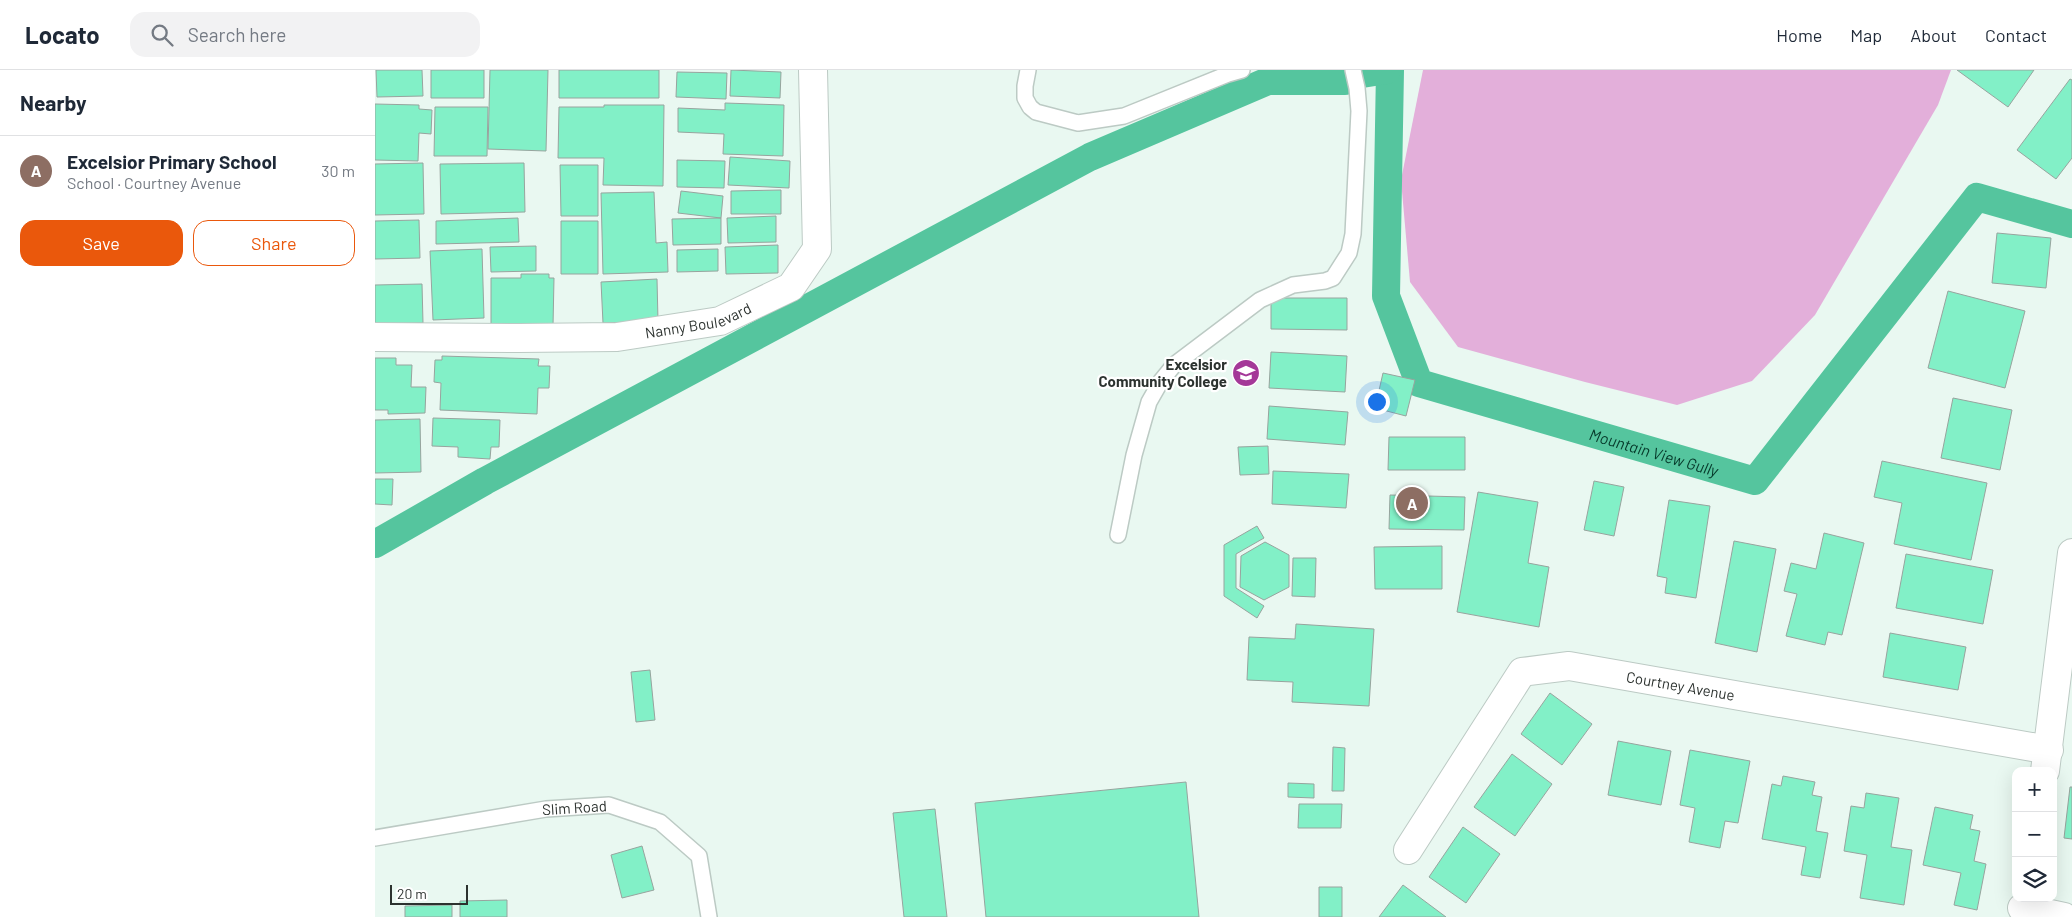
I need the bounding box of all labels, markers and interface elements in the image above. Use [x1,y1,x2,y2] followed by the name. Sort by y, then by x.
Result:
[130,12,480,57] search box
[25,20,100,49] text: Locato
[148,21,176,49] icon: search
[188,23,286,46] text: Search here
[1776,24,1822,46] text: Home
[1850,24,1882,46] text: Map
[1910,24,1957,46] text: About
[1985,24,2047,46] text: Contact
[20,90,86,115] text: Nearby
[67,150,277,173] text: Excelsior Primary School
[31,161,41,180] text: A
[321,161,355,180] text: 30 m
[67,173,241,192] text: School · Courtney Avenue
[20,220,183,266] button: Save
[193,220,355,266] button: Share
[644,299,754,342] street label: Nanny Boulevard
[1099,355,1227,390] place label: Excelsior Community College
[1231,358,1261,388] school or university icon: Excelsior Community College
[1364,389,1390,415] your location
[1587,424,1722,480] water label: Mountain View Gully
[1396,484,1428,522] pin: A
[1625,667,1736,704] street label: Courtney Avenue
[2012,767,2057,902] map controls
[2012,767,2057,812] button: +
[542,796,607,818] street label: Slim Road
[2012,812,2057,857] button: −
[2012,857,2057,902] button: layers
[390,882,467,905] scale bar
[397,885,427,902] text: 20 m

